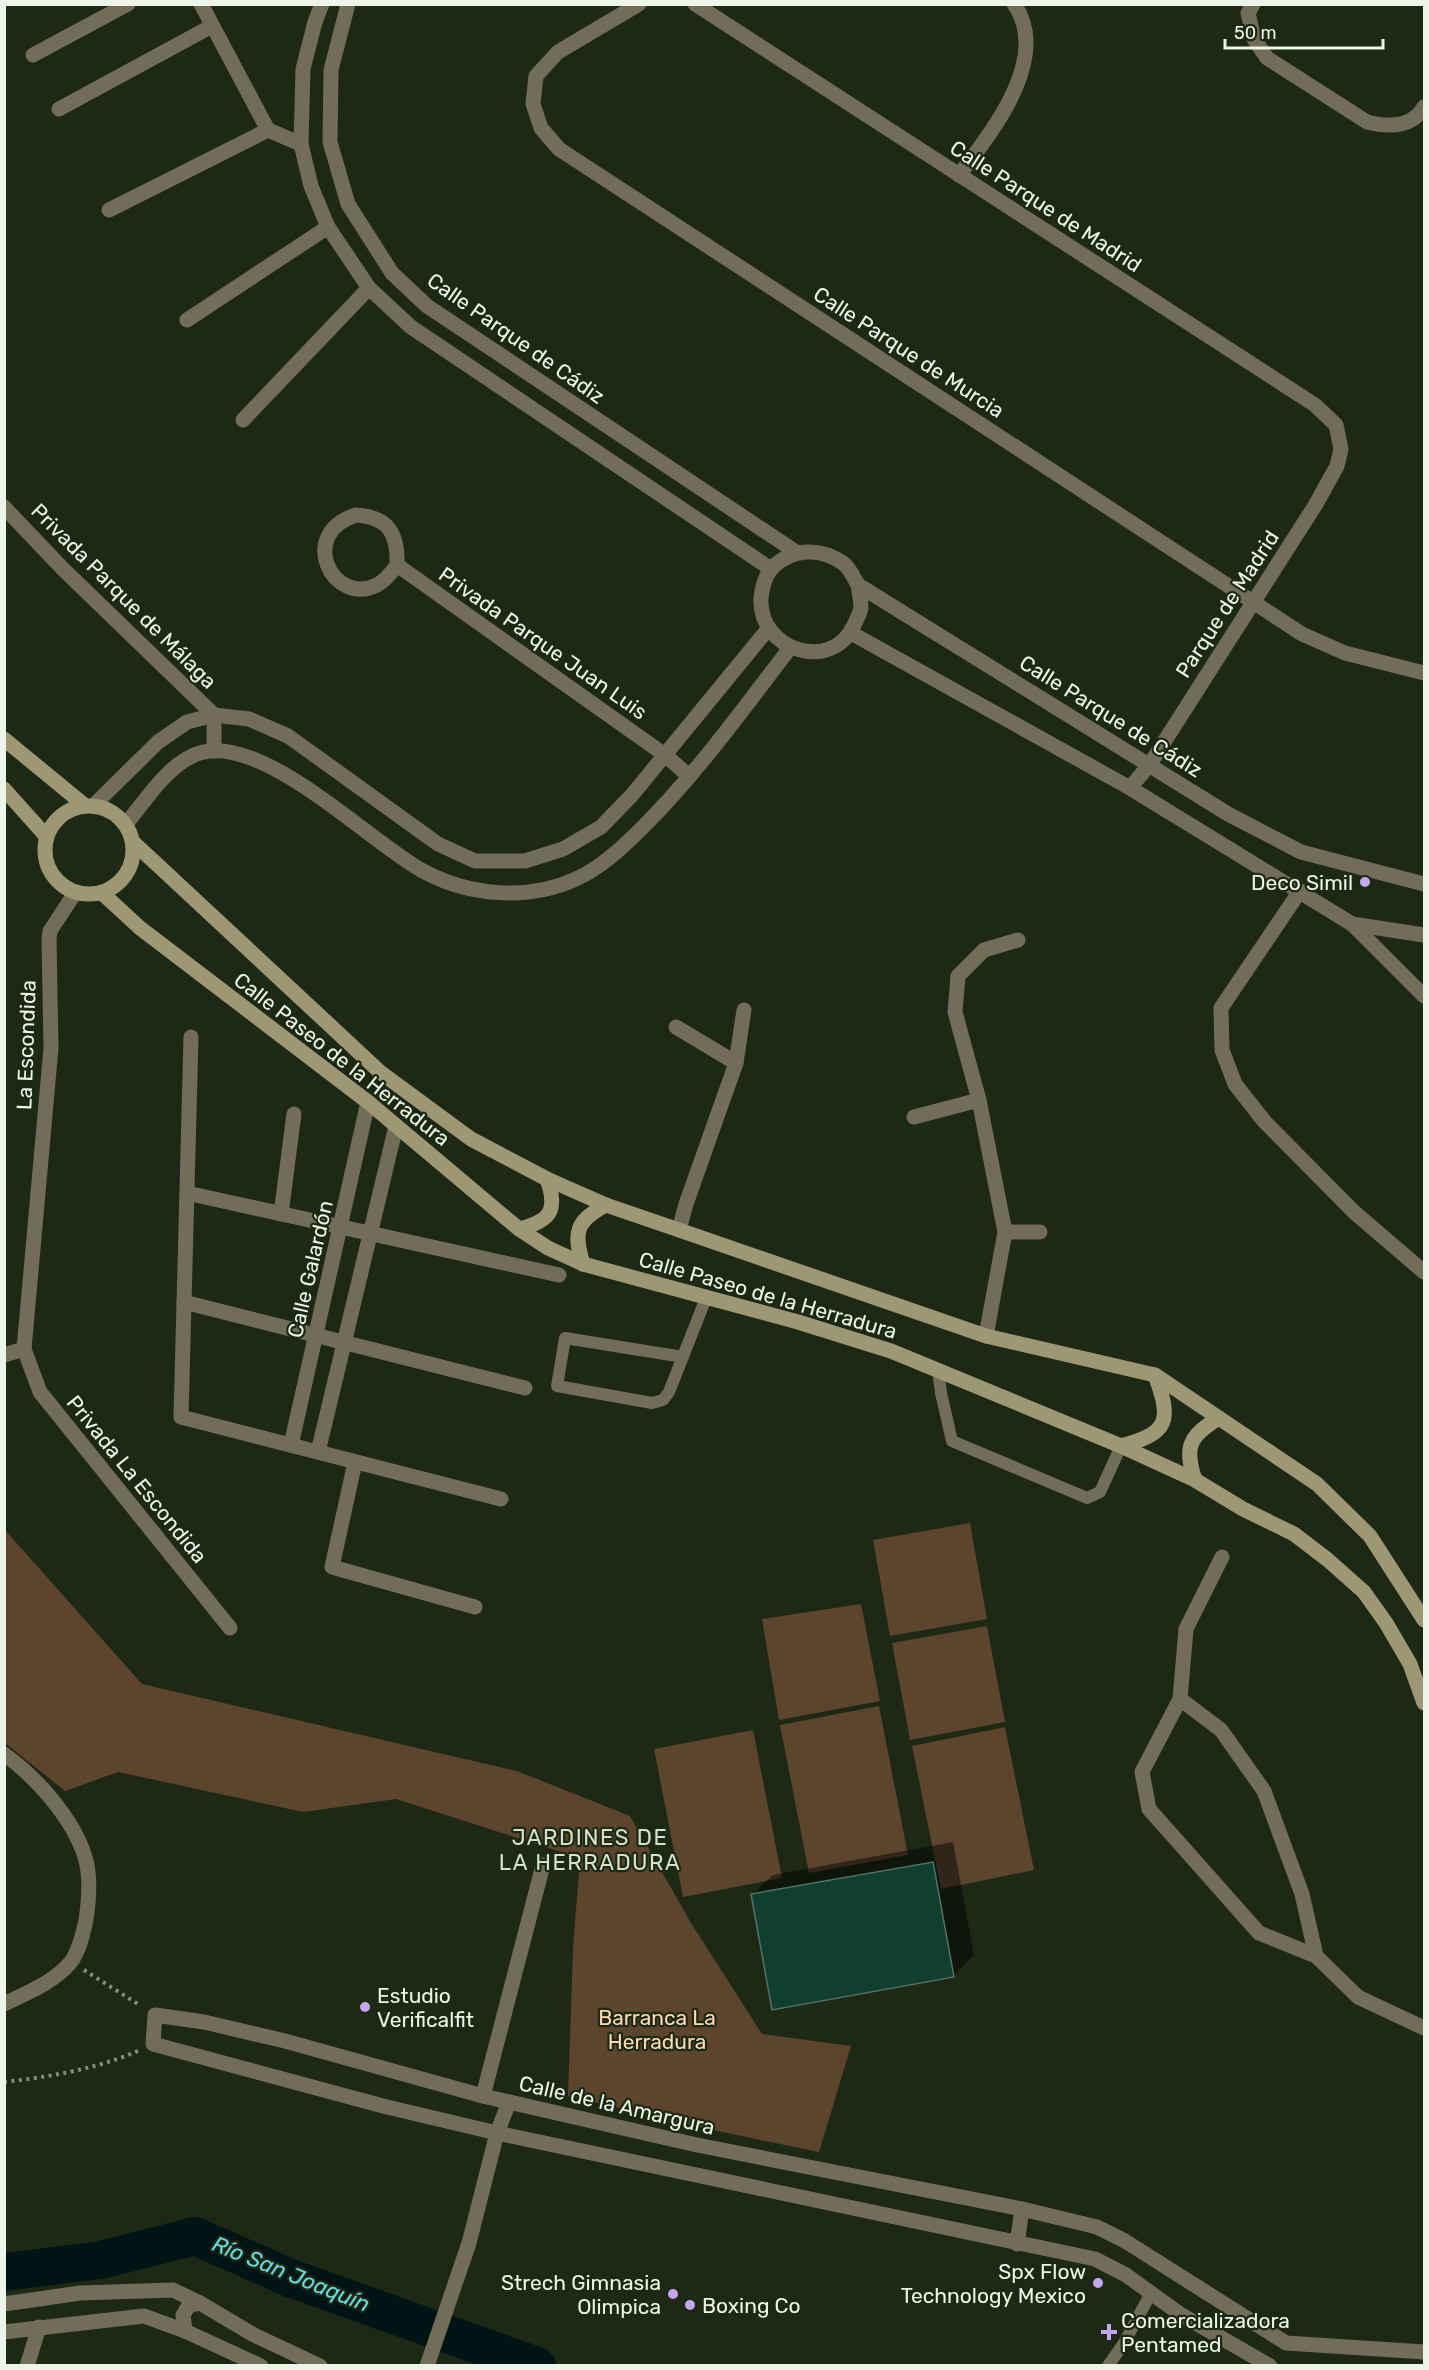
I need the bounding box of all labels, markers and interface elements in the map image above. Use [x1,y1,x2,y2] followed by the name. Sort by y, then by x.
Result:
[1225,12,1382,50] scale bar
[1234,22,1277,44] text: 50 m
[946,135,1146,277] street label: Calle Parque de Madrid
[423,267,609,409] street label: Calle Parque de Cádiz
[809,281,1009,423] street label: Calle Parque de Murcia
[26,498,222,694] street label: Privada Parque de Málaga
[1170,526,1284,682] street label: Parque de Madrid
[434,561,652,725] street label: Privada Parque Juan Luis
[1015,650,1207,782] street label: Calle Parque de Cádiz
[1251,870,1353,895] place label: Deco Simil
[1358,875,1372,889] marker: Deco Simil
[229,967,455,1151] street label: Calle Paseo de la Herradura
[11,980,41,1110] street label: La Escondida
[282,1198,338,1340] street label: Calle Galardón
[636,1246,900,1344] street label: Calle Paseo de la Herradura
[62,1390,212,1568] street label: Privada La Escondida
[499,1824,681,1876] district label: JARDINES DE LA HERRADURA
[377,1983,474,2032] place label: Estudio Verificalfit
[358,2000,372,2014] marker: Estudio Verificalfit
[598,2005,716,2054] park label: Barranca La Herradura
[517,2070,717,2140] street label: Calle de la Amargura
[208,2230,374,2318] water label: Río San Joaquín
[901,2259,1086,2308] place label: Spx Flow Technology Mexico
[501,2270,661,2319] place label: Strech Gimnasia Olimpica
[1091,2276,1105,2290] marker: Spx Flow Technology Mexico
[666,2287,680,2301] marker: Strech Gimnasia Olimpica
[702,2293,801,2318] place label: Boxing Co
[683,2298,697,2312] marker: Boxing Co
[1121,2308,1290,2357] place label: Comercializadora Pentamed
[1102,2325,1116,2339] marker: Comercializadora Pentamed

